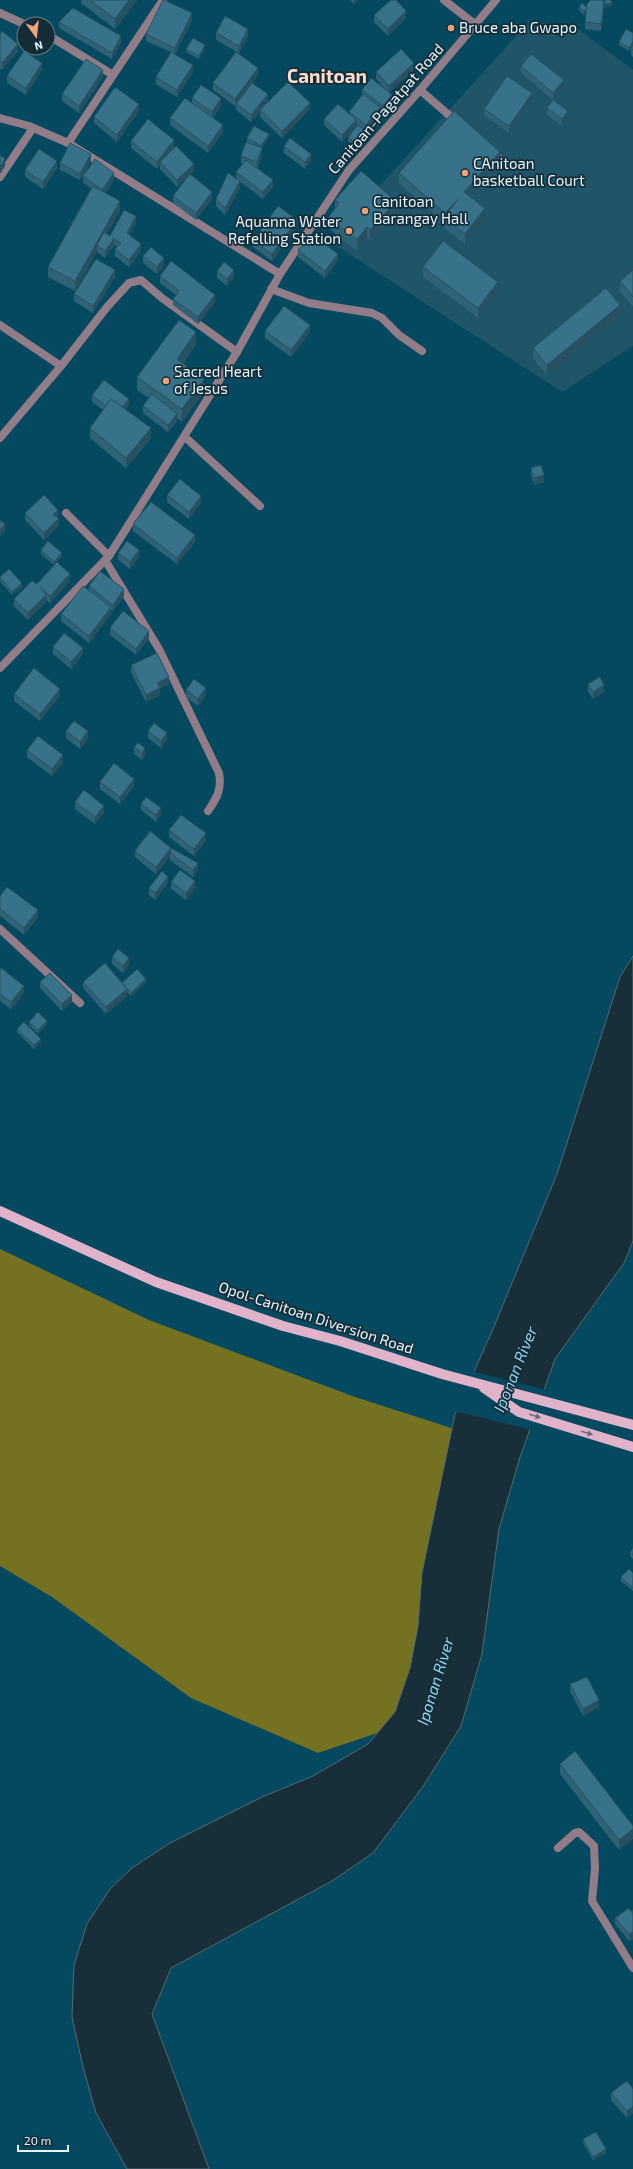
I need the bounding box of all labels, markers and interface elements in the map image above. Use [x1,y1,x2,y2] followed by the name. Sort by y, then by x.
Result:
[16,16,56,56] north arrow
[459,18,577,36] place label: Bruce aba Gwapo
[446,23,456,33] marker: Bruce aba Gwapo
[33,39,44,53] text: N
[324,39,447,177] street label: Canitoan-Pagatpat Road
[287,64,367,87] district label: Canitoan
[473,154,585,189] place label: CAnitoan basketball Court
[460,168,470,178] marker: CAnitoan basketball Court
[373,192,469,227] place label: Canitoan Barangay Hall
[360,206,370,216] marker: Canitoan Barangay Hall
[228,212,341,247] place label: Aquanna Water Refelling Station
[344,226,354,236] marker: Aquanna Water Refelling Station
[174,362,262,397] place label: Sacred Heart of Jesus
[161,376,171,386] marker: Sacred Heart of Jesus
[217,1277,416,1357] street label: Opol-Canitoan Diversion Road
[489,1323,541,1415] water label: Iponan River
[529,1413,541,1419] one-way arrow
[581,1430,593,1436] one-way arrow
[412,1634,457,1727] water label: Iponan River
[18,2127,68,2153] scale bar
[24,2133,51,2147] text: 20 m

